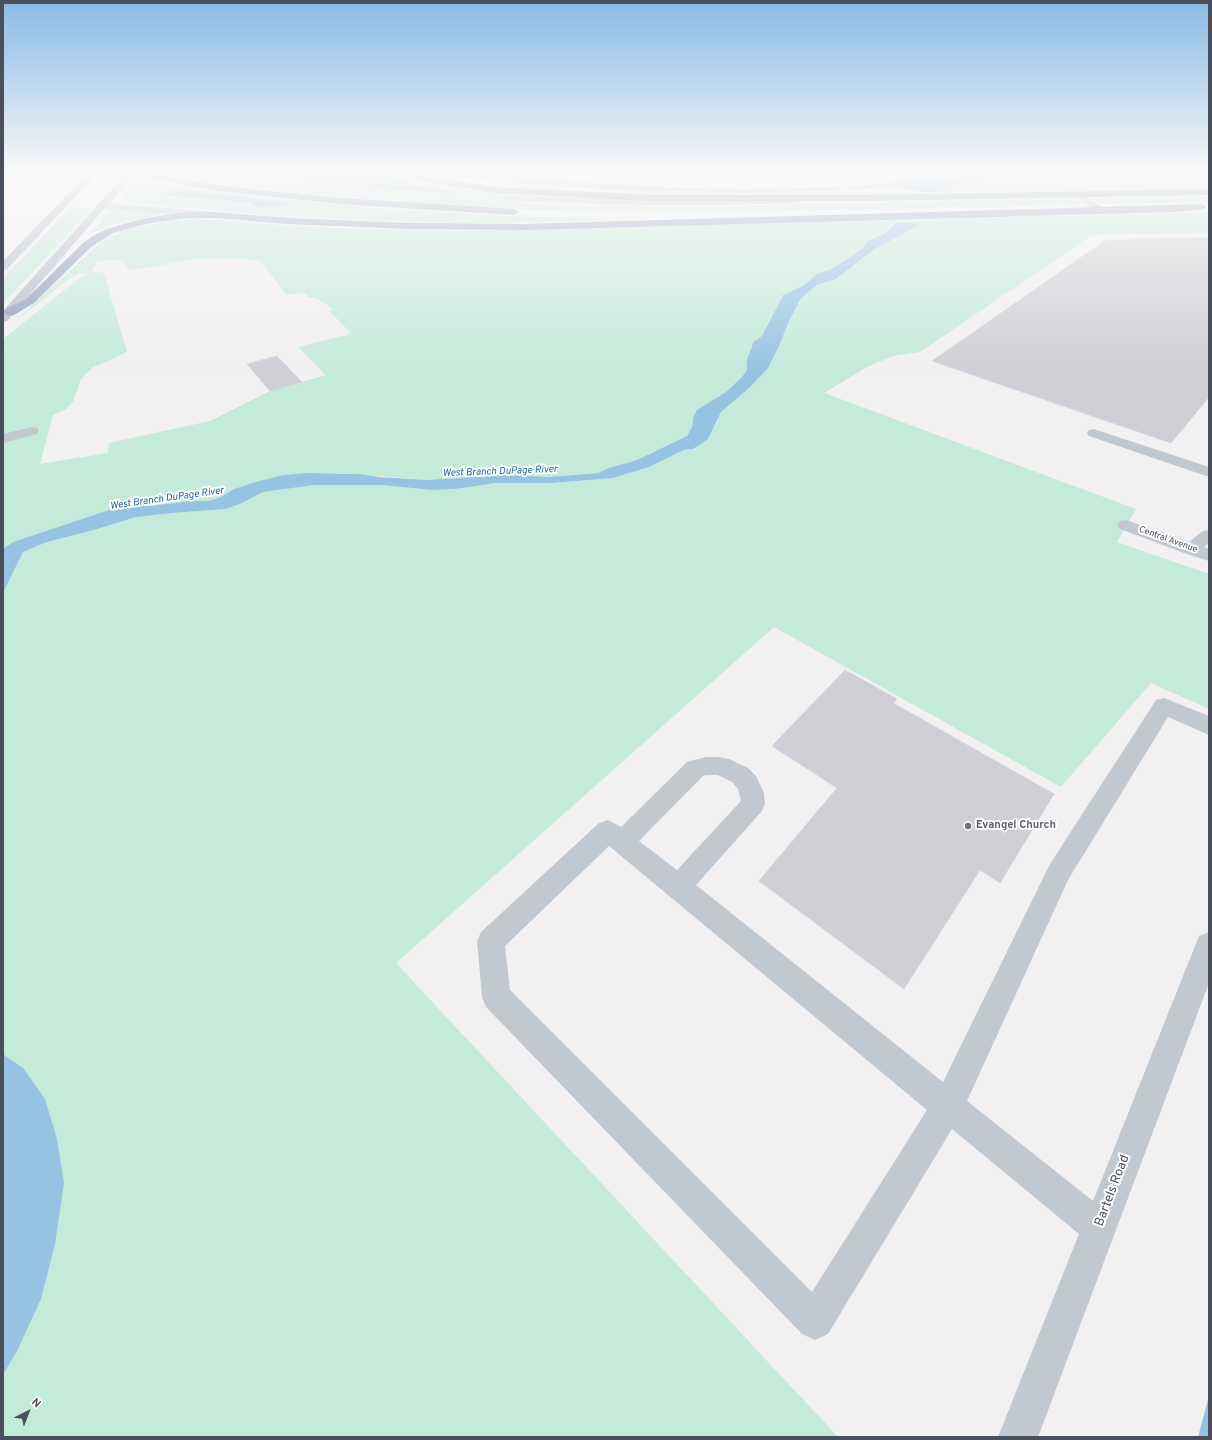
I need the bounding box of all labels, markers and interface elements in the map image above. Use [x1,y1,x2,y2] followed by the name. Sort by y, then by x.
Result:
[442,464,558,480] water label: West Branch DuPage River
[109,485,225,513] water label: West Branch DuPage River
[1137,524,1199,556] street label: Central Avenue
[976,819,1056,833] place label: Evangel Church
[963,821,973,831] marker: Evangel Church
[1092,1153,1134,1229] street label: Bartels Road
[8,1392,48,1432] north arrow
[28,1395,44,1411] text: N

